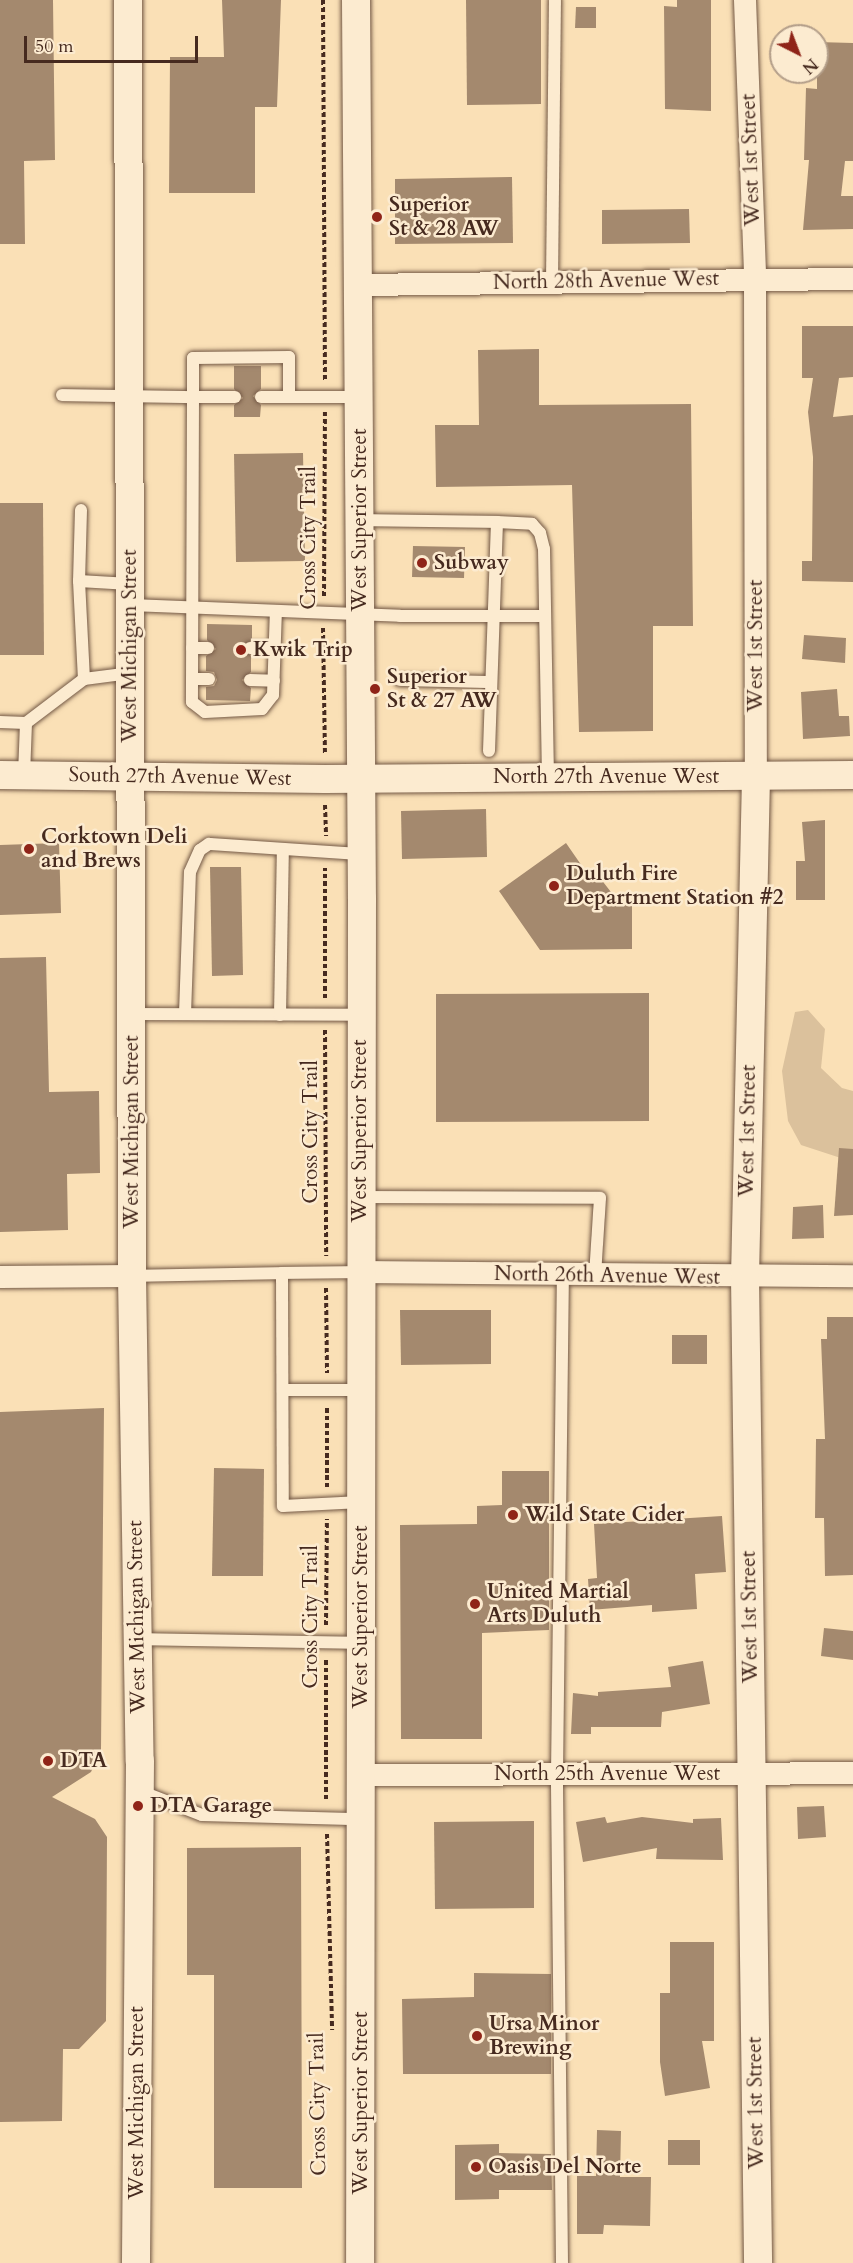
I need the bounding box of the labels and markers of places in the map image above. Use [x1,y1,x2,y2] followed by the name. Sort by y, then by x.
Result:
[389,192,499,242] place label: Superior St & 28 AW
[370,210,384,224] marker: Superior St & 28 AW
[434,550,509,576] place label: Subway
[415,556,429,570] marker: Subway
[253,637,353,663] place label: Kwik Trip
[234,643,248,657] marker: Kwik Trip
[387,664,497,714] place label: Superior St & 27 AW
[368,682,382,696] marker: Superior St & 27 AW
[41,824,187,874] place label: Corktown Deli and Brews
[22,842,36,856] marker: Corktown Deli and Brews
[566,861,783,911] place label: Duluth Fire Department Station #2
[547,879,561,893] marker: Duluth Fire Department Station #2
[525,1502,684,1528] place label: Wild State Cider
[506,1508,520,1522] marker: Wild State Cider
[487,1579,629,1629] place label: United Martial Arts Duluth
[468,1597,482,1611] marker: United Martial Arts Duluth
[60,1748,107,1774] place label: DTA
[41,1754,55,1768] marker: DTA
[150,1793,272,1819] place label: DTA Garage
[131,1799,145,1813] marker: DTA Garage
[489,2011,599,2061] place label: Ursa Minor Brewing
[470,2029,484,2043] marker: Ursa Minor Brewing
[488,2154,642,2180] place label: Oasis Del Norte
[469,2160,483,2174] marker: Oasis Del Norte

